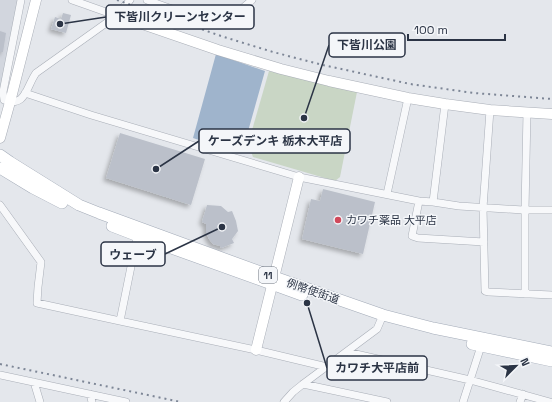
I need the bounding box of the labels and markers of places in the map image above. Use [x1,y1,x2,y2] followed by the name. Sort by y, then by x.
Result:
[106,5,254,29] callout: 下皆川クリーンセンター
[329,33,405,57] callout: 下皆川公園
[199,129,350,153] callout: ケーズデンキ 栃木大平店
[346,213,437,227] place label: カワチ薬品 大平店
[333,215,343,225] marker: カワチ薬品 大平店
[101,242,165,266] callout: ウェーブ
[327,356,427,380] callout: カワチ大平店前

